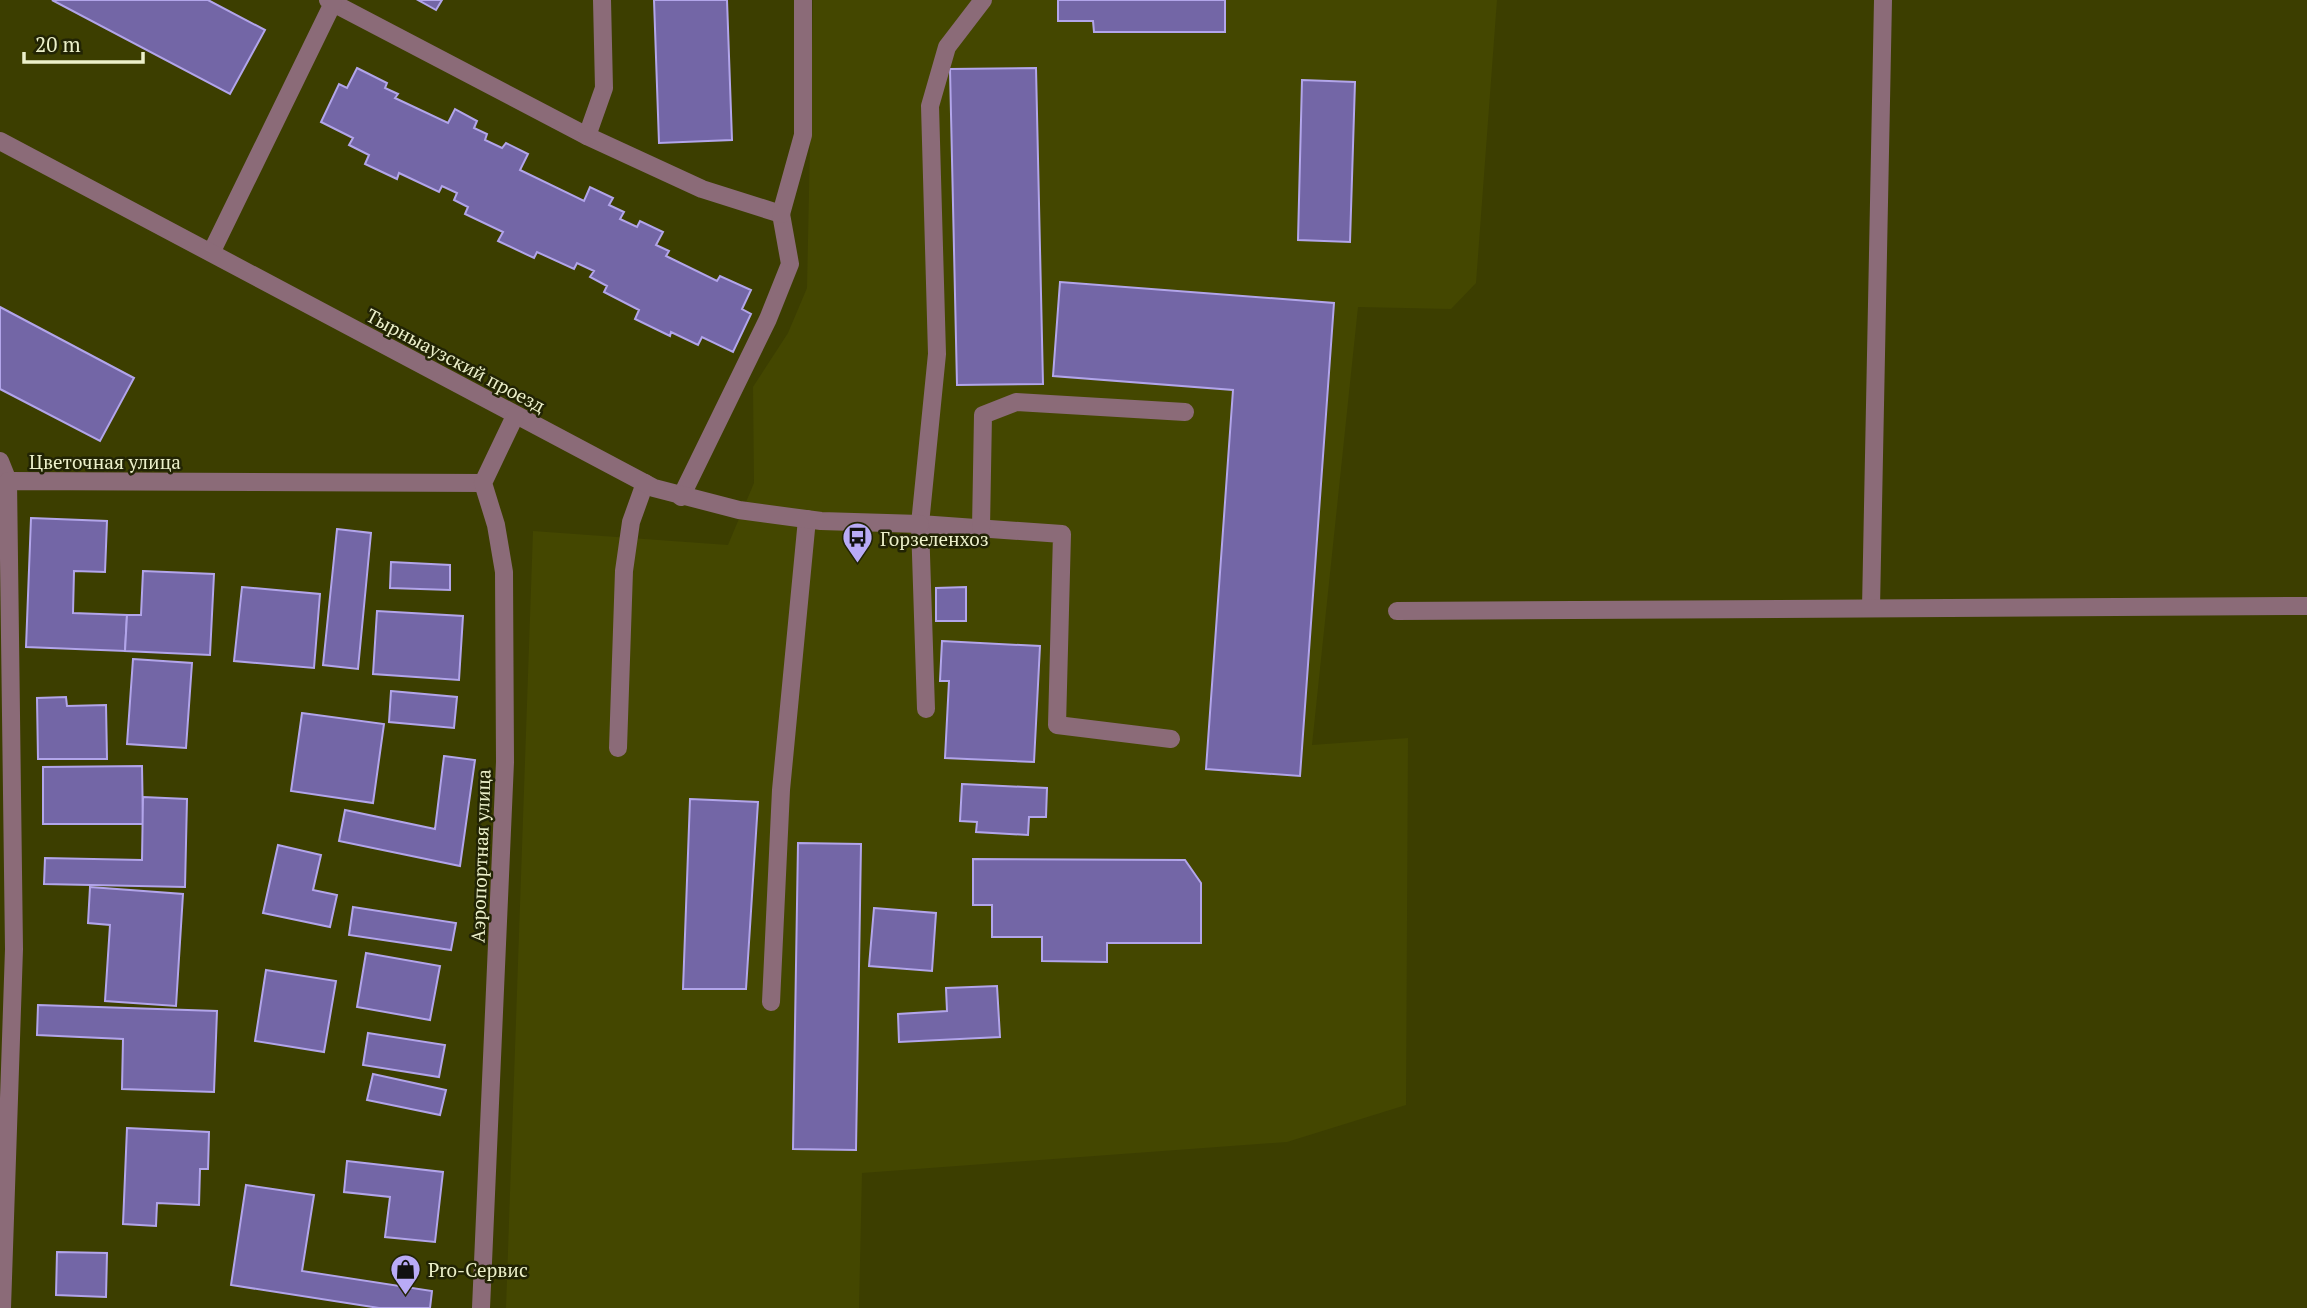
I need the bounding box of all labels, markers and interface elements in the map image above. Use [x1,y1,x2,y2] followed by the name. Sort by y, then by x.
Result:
[24,21,144,65] scale bar
[35,30,81,58] text: 20 m
[362,302,550,418] street label: Тырныаузский проезд
[29,449,181,474] street label: Цветочная улица
[840,521,874,565] bus stop icon: Горзеленхоз
[880,526,989,551] place label: Горзеленхоз
[464,768,496,943] street label: Аэропортная улица
[388,1252,422,1296] shop icon: Pro-Сервис
[428,1257,528,1282] place label: Pro-Сервис

